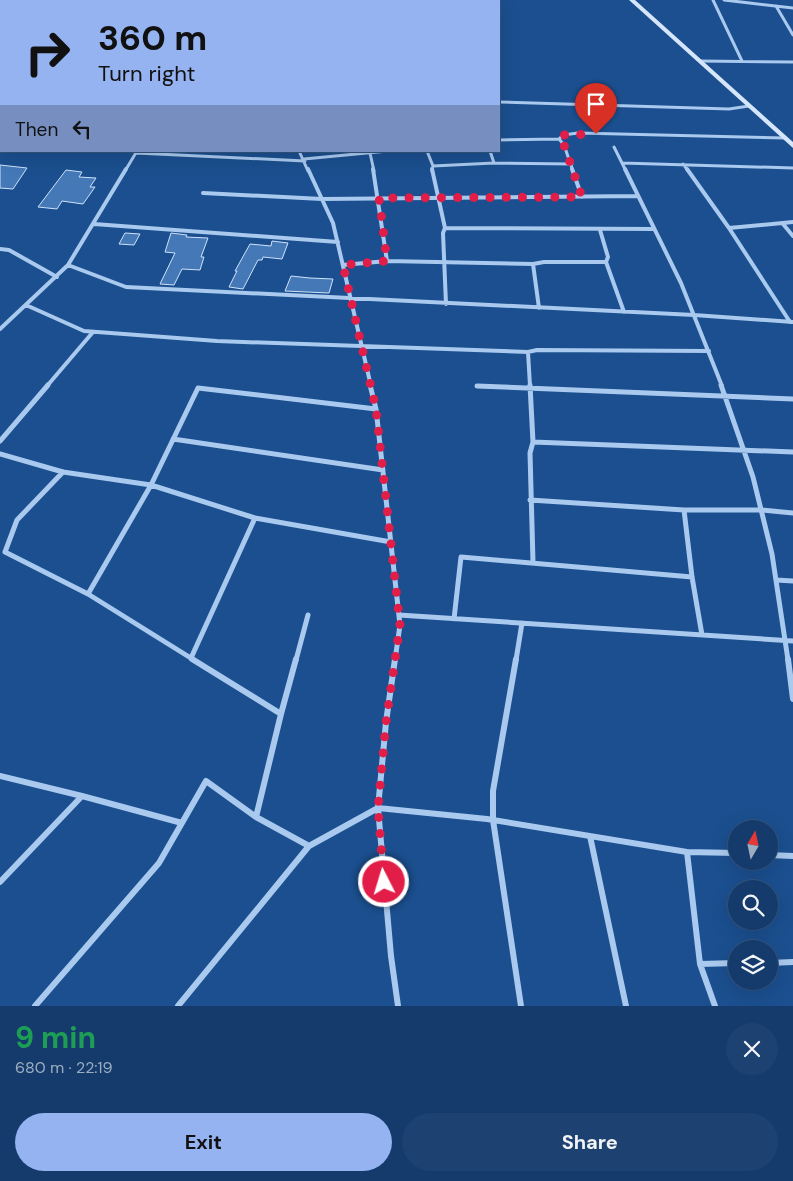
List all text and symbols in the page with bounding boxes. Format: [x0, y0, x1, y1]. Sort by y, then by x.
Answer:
text: 360 m [98, 15, 207, 61]
icon: right [15, 20, 80, 85]
text: Turn right [98, 59, 195, 88]
pin [575, 83, 617, 134]
icon: arrive [582, 90, 610, 118]
icon: left [68, 115, 96, 143]
text: Then [15, 117, 58, 142]
north arrow [728, 820, 778, 870]
map controls [728, 820, 778, 990]
position arrow [357, 855, 409, 907]
button: search [728, 880, 778, 930]
button: layers [728, 940, 778, 990]
text: 9 min [15, 1018, 96, 1057]
button: close [726, 1023, 778, 1075]
text: 680 m · 22:19 [15, 1057, 113, 1078]
button: Exit [15, 1113, 392, 1171]
button: Share [402, 1113, 778, 1171]

